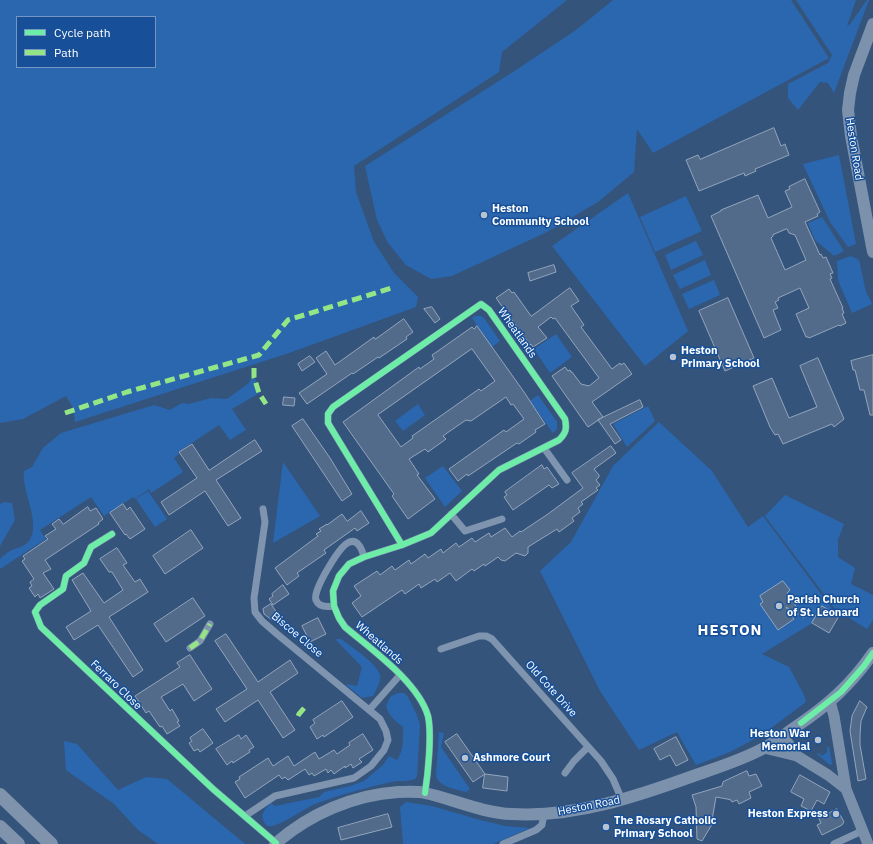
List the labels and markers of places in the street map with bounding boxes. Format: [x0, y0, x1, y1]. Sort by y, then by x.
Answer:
place label: Heston Community School [492, 202, 589, 228]
marker: Heston Community School [479, 210, 489, 220]
place label: Heston Primary School [681, 344, 760, 370]
marker: Heston Primary School [668, 352, 678, 362]
place label: Parish Church of St. Leonard [787, 593, 860, 619]
marker: Parish Church of St. Leonard [774, 601, 784, 611]
place label: Heston War Memorial [750, 727, 810, 753]
marker: Heston War Memorial [813, 735, 823, 745]
place label: Ashmore Court [473, 751, 550, 765]
marker: Ashmore Court [460, 753, 470, 763]
place label: Heston Express [748, 807, 828, 821]
marker: Heston Express [831, 809, 841, 819]
place label: The Rosary Catholic Primary School [614, 814, 716, 840]
marker: The Rosary Catholic Primary School [601, 822, 611, 832]

